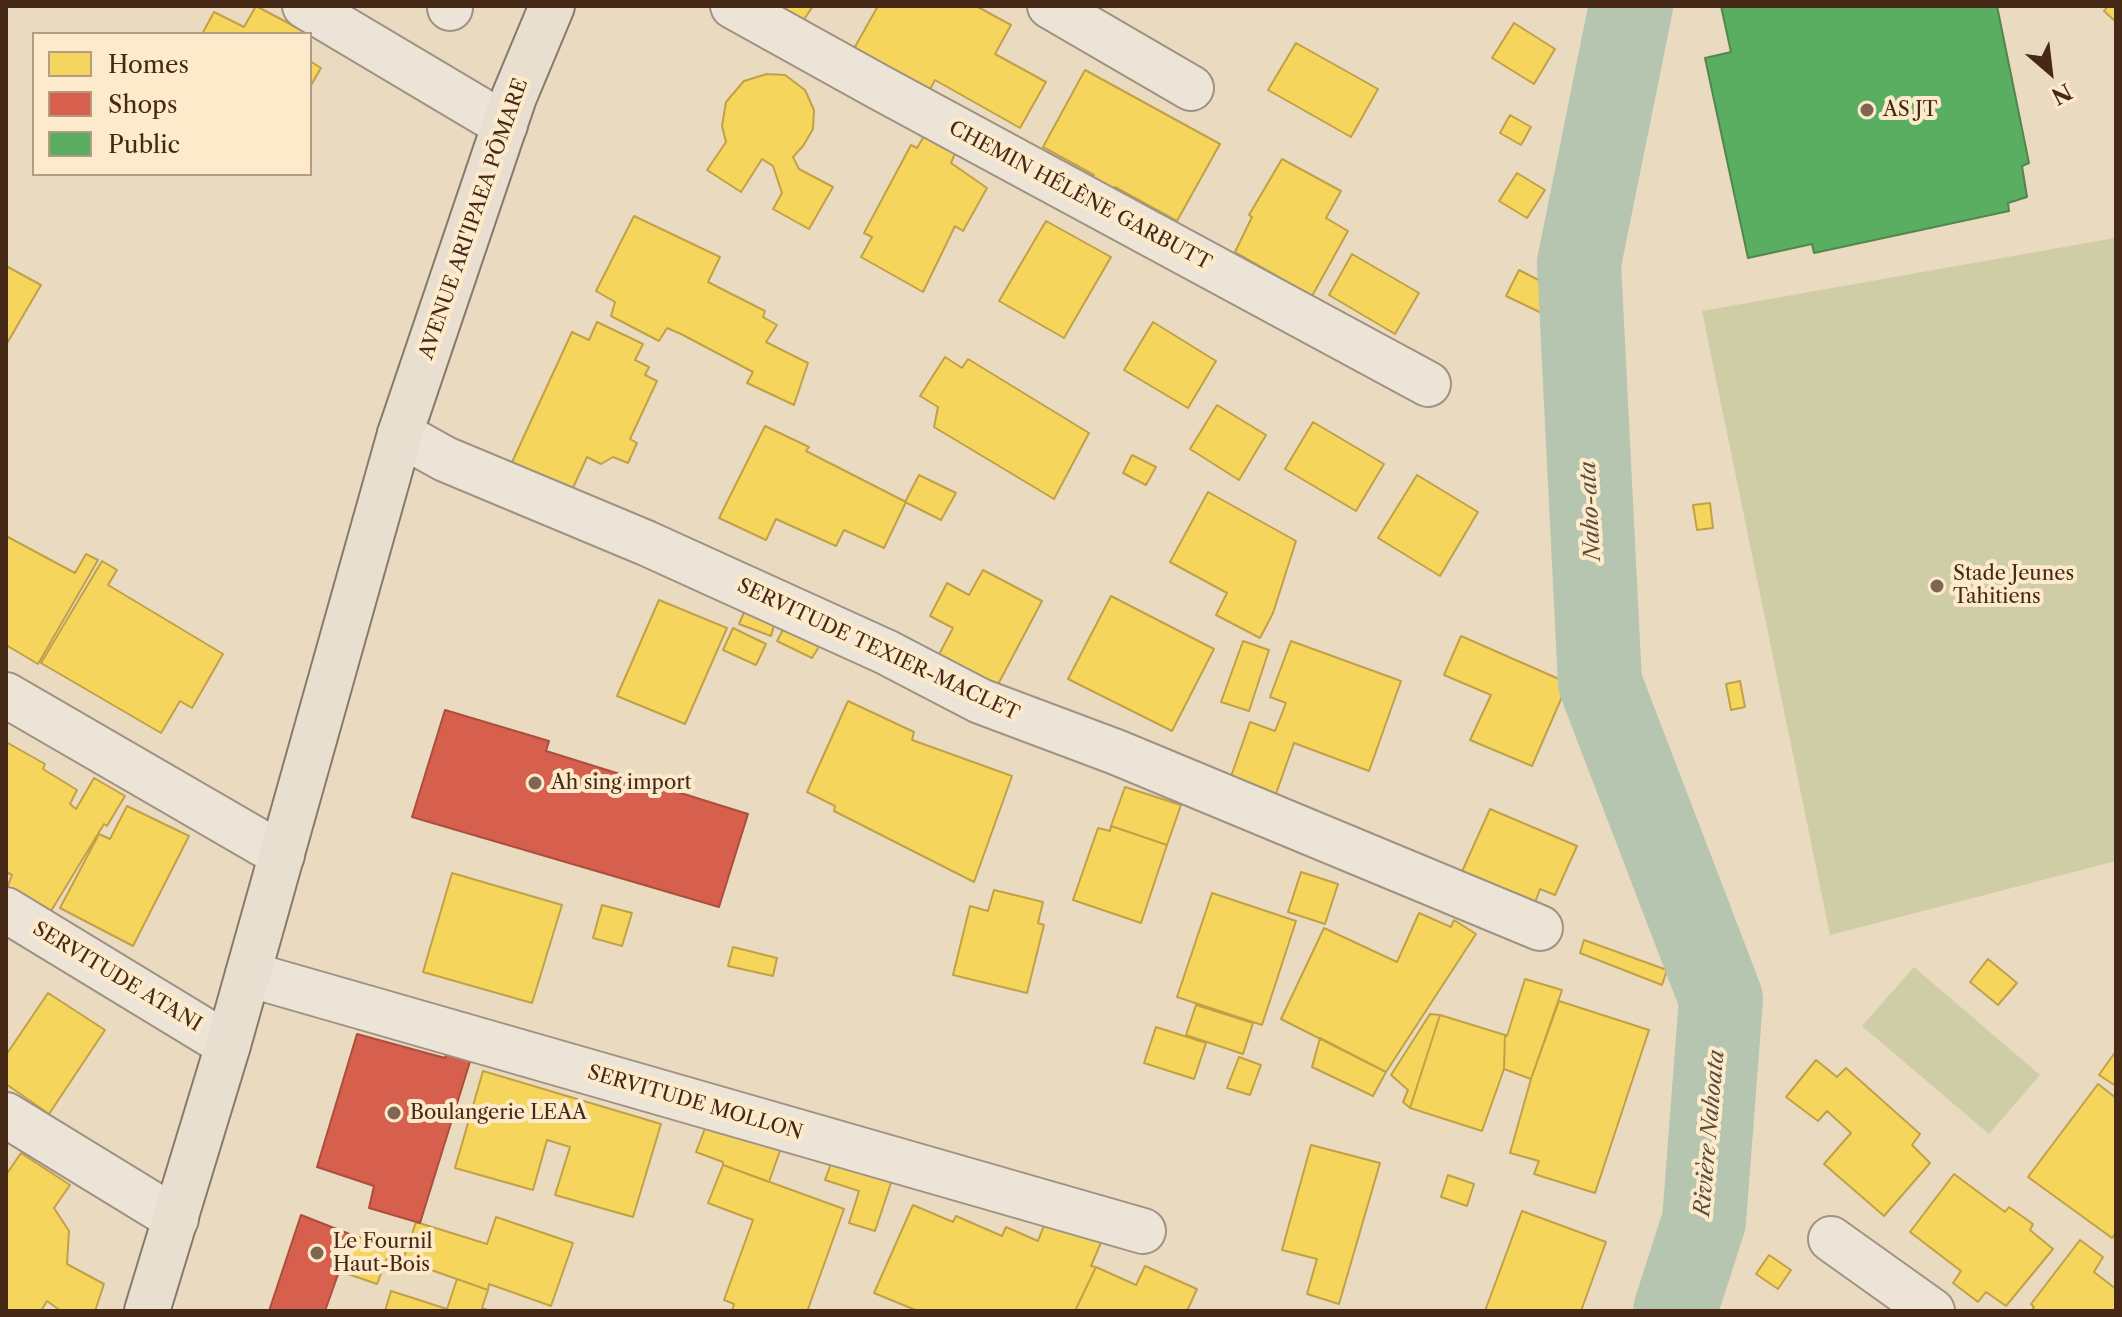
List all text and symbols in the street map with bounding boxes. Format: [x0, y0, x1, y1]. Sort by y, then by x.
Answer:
legend [32, 32, 312, 176]
north arrow [2010, 32, 2090, 112]
text: Homes [108, 50, 189, 79]
street label: AVENUE ARI'IPAEA PŌMARE [415, 76, 533, 362]
text: N [2047, 77, 2076, 110]
text: Shops [108, 90, 177, 119]
place label: AS JT [1883, 98, 1937, 122]
marker: AS JT [1858, 101, 1876, 119]
street label: CHEMIN HÉLÈNE GARBUTT [945, 116, 1215, 276]
text: Public [108, 130, 180, 159]
water label: Naho-ata [1575, 461, 1607, 561]
place label: Stade Jeunes Tahitiens [1953, 562, 2074, 609]
street label: SERVITUDE TEXIER-MACLET [733, 574, 1023, 726]
marker: Stade Jeunes Tahitiens [1928, 577, 1946, 595]
place label: Ah sing import [551, 771, 692, 795]
marker: Ah sing import [526, 774, 544, 792]
street label: SERVITUDE ATANI [28, 917, 206, 1037]
water label: Rivière Nahoata [1690, 1049, 1730, 1217]
street label: SERVITUDE MOLLON [585, 1061, 805, 1145]
place label: Boulangerie LEAA [410, 1101, 587, 1125]
marker: Boulangerie LEAA [385, 1104, 403, 1122]
place label: Le Fournil Haut-Bois [333, 1230, 432, 1277]
marker: Le Fournil Haut-Bois [308, 1244, 326, 1262]

